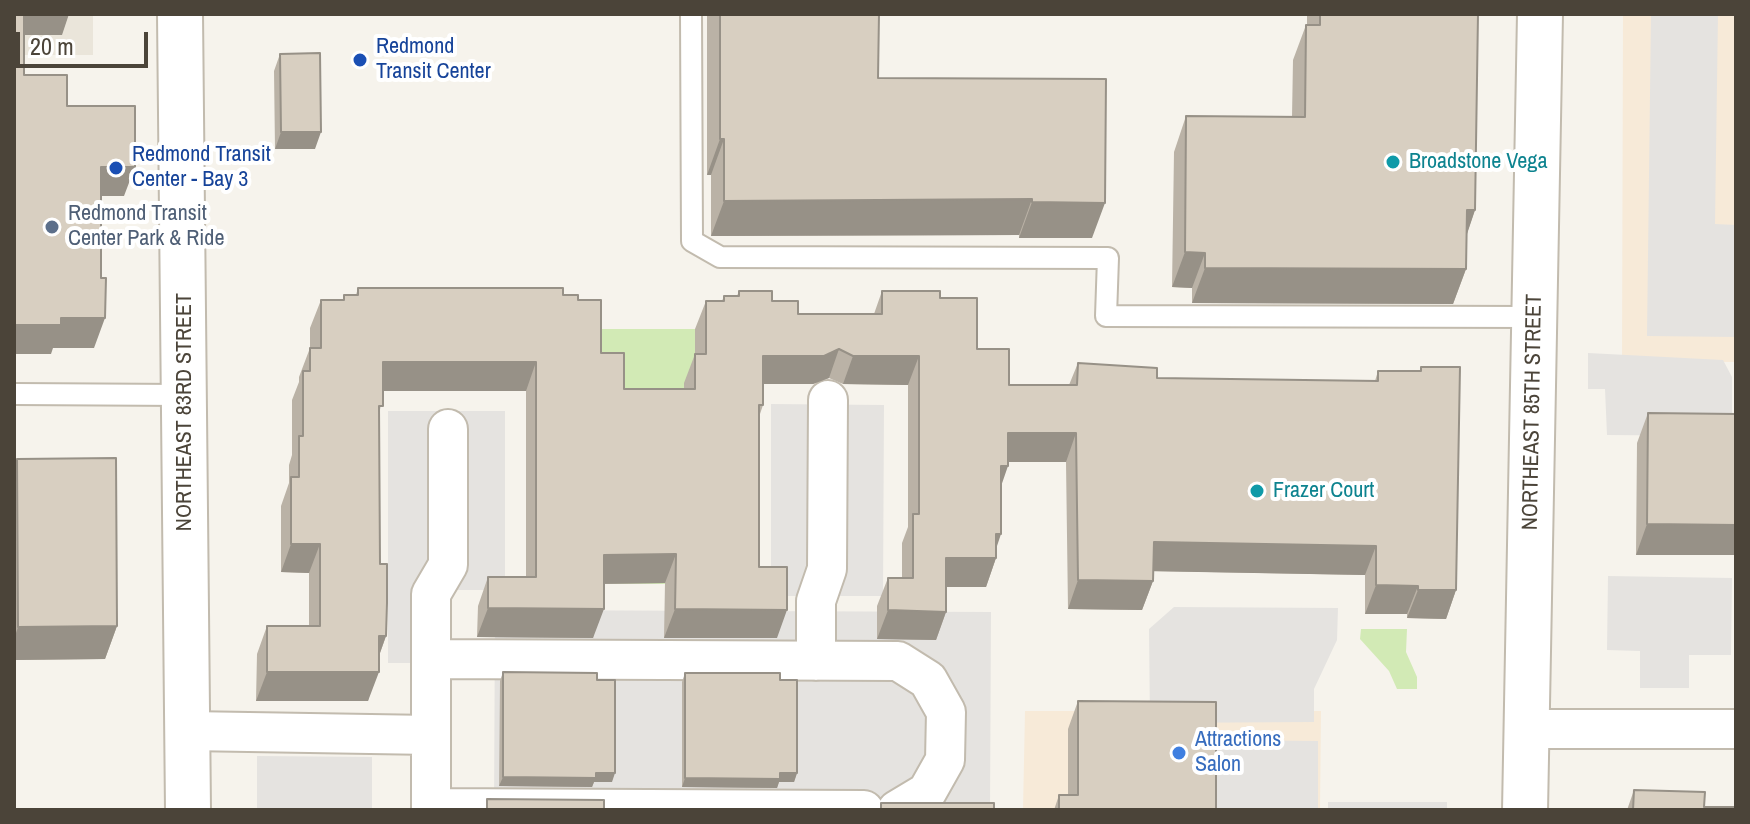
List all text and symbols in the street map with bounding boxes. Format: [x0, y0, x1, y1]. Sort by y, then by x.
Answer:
scale bar [20, 16, 152, 66]
text: 20 m [30, 30, 74, 62]
place label: Redmond Transit Center [376, 34, 491, 86]
marker: Redmond Transit Center [351, 51, 369, 69]
place label: Redmond Transit Center - Bay 3 [132, 142, 271, 194]
place label: Broadstone Vega [1409, 149, 1547, 175]
marker: Broadstone Vega [1384, 153, 1402, 171]
marker: Redmond Transit Center - Bay 3 [107, 159, 125, 177]
place label: Redmond Transit Center Park & Ride [68, 201, 224, 252]
marker: Redmond Transit Center Park & Ride [43, 218, 61, 236]
street label: NORTHEAST 83RD STREET [172, 293, 198, 531]
street label: NORTHEAST 85TH STREET [1518, 294, 1548, 530]
place label: Frazer Court [1273, 478, 1374, 504]
marker: Frazer Court [1248, 482, 1266, 500]
place label: Attractions Salon [1195, 727, 1281, 778]
marker: Attractions Salon [1170, 744, 1188, 762]

